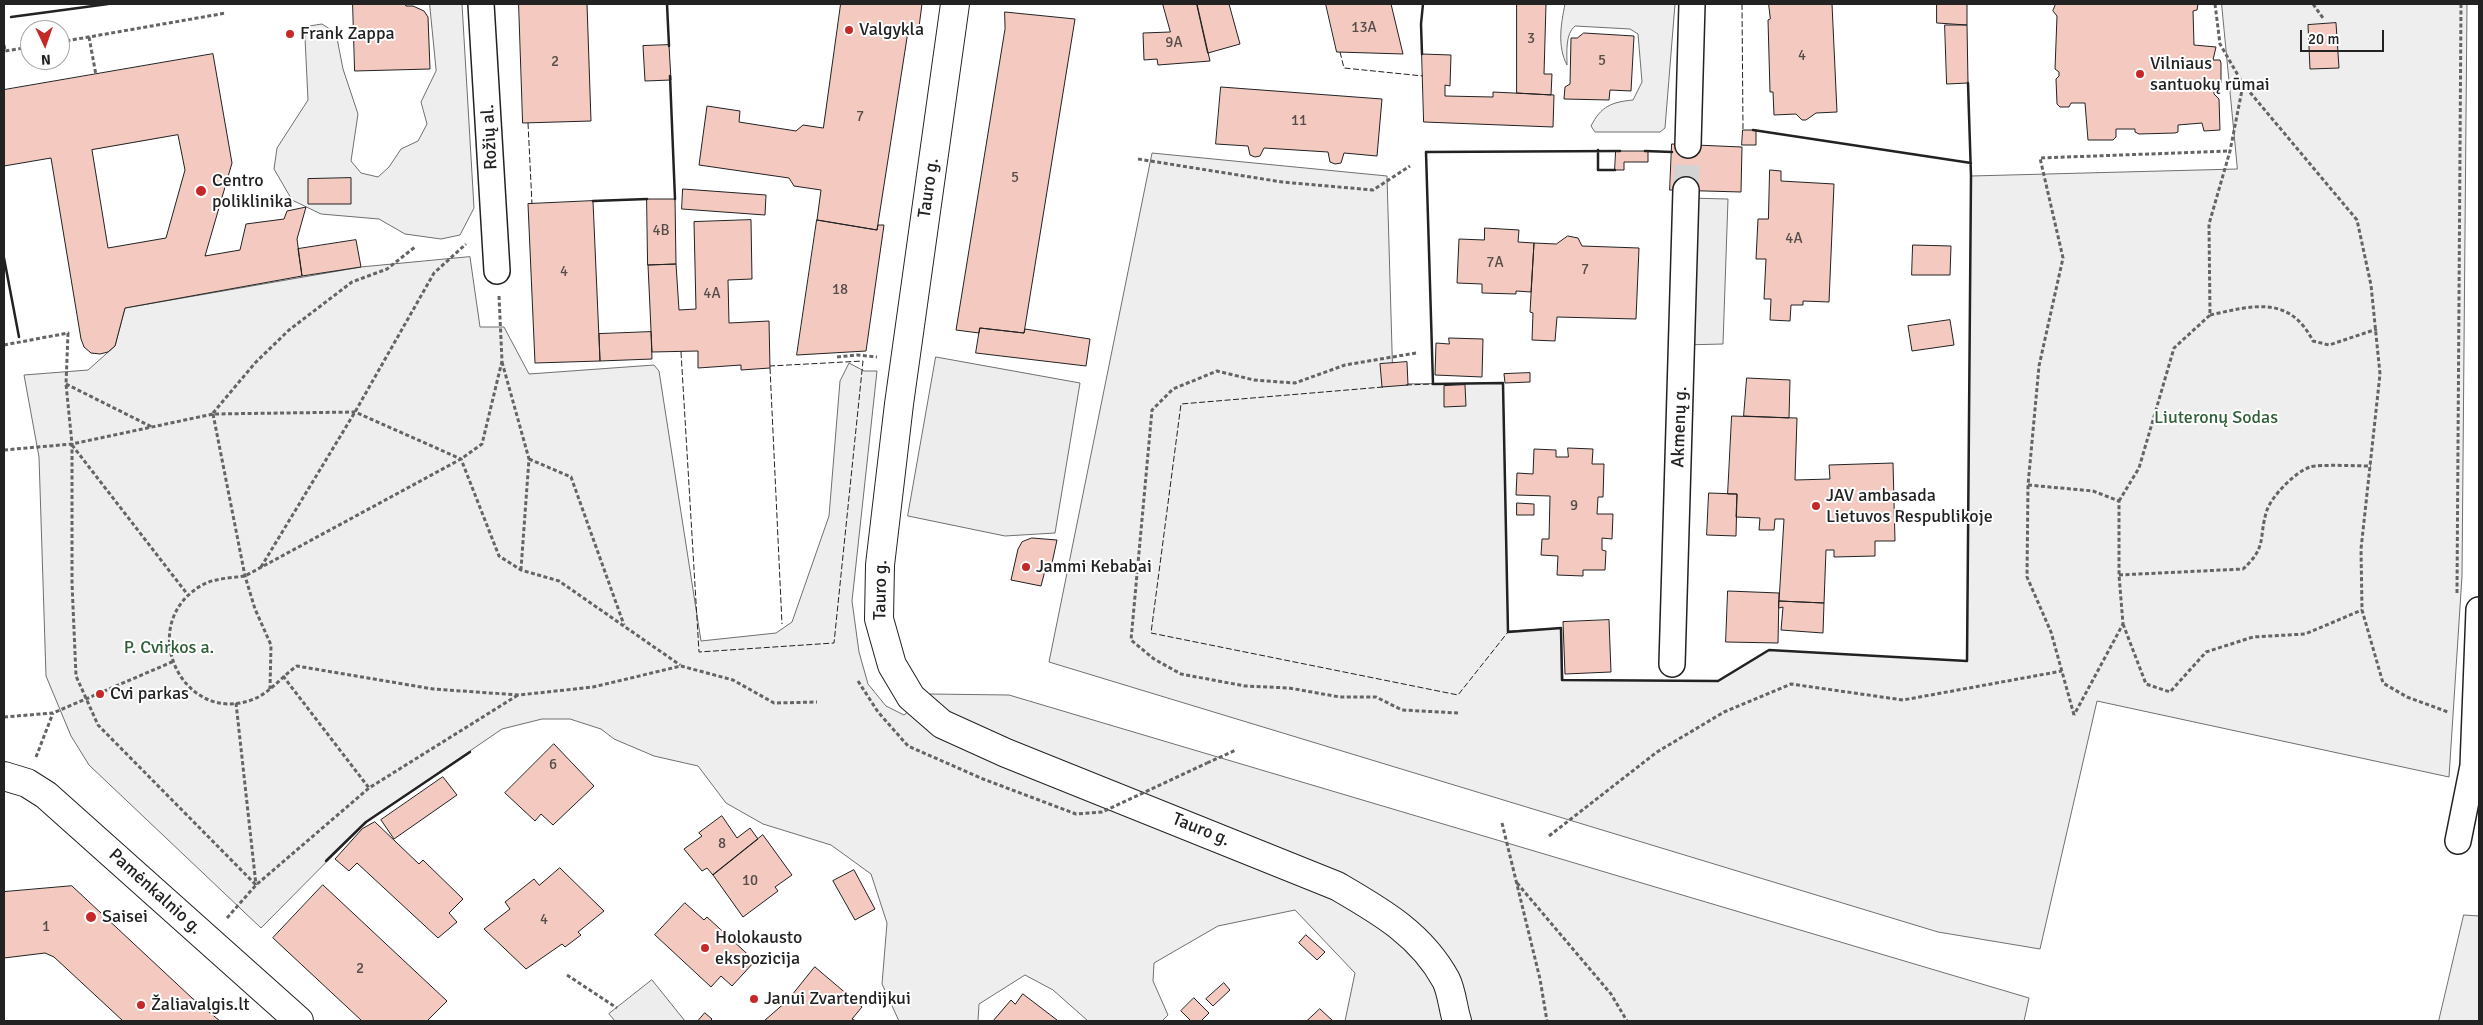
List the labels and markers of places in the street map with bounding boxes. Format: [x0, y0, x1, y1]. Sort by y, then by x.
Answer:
place label: Valgykla [859, 19, 924, 41]
place label: Frank Zappa [300, 23, 395, 45]
marker: Valgykla [843, 24, 855, 36]
marker: Frank Zappa [284, 28, 296, 40]
place label: Vilniaus santuokų rūmai [2150, 53, 2270, 96]
marker: Vilniaus santuokų rūmai [2134, 68, 2146, 80]
place label: Centro poliklinika [212, 170, 293, 212]
marker: Centro poliklinika [194, 184, 208, 198]
place label: JAV ambasada Lietuvos Respublikoje [1826, 485, 1993, 528]
marker: JAV ambasada Lietuvos Respublikoje [1810, 500, 1822, 512]
place label: Jammi Kebabai [1036, 556, 1152, 578]
marker: Jammi Kebabai [1020, 561, 1032, 573]
place label: Cvi parkas [110, 683, 189, 705]
marker: Cvi parkas [94, 688, 106, 700]
place label: Saisei [102, 906, 148, 928]
marker: Saisei [84, 910, 98, 924]
place label: Holokausto ekspozicija [715, 927, 802, 970]
marker: Holokausto ekspozicija [699, 942, 711, 954]
place label: Janui Zvartendijkui [764, 988, 911, 1010]
marker: Janui Zvartendijkui [748, 993, 760, 1005]
place label: Žaliavalgis.lt [151, 994, 250, 1016]
marker: Žaliavalgis.lt [135, 999, 147, 1011]

